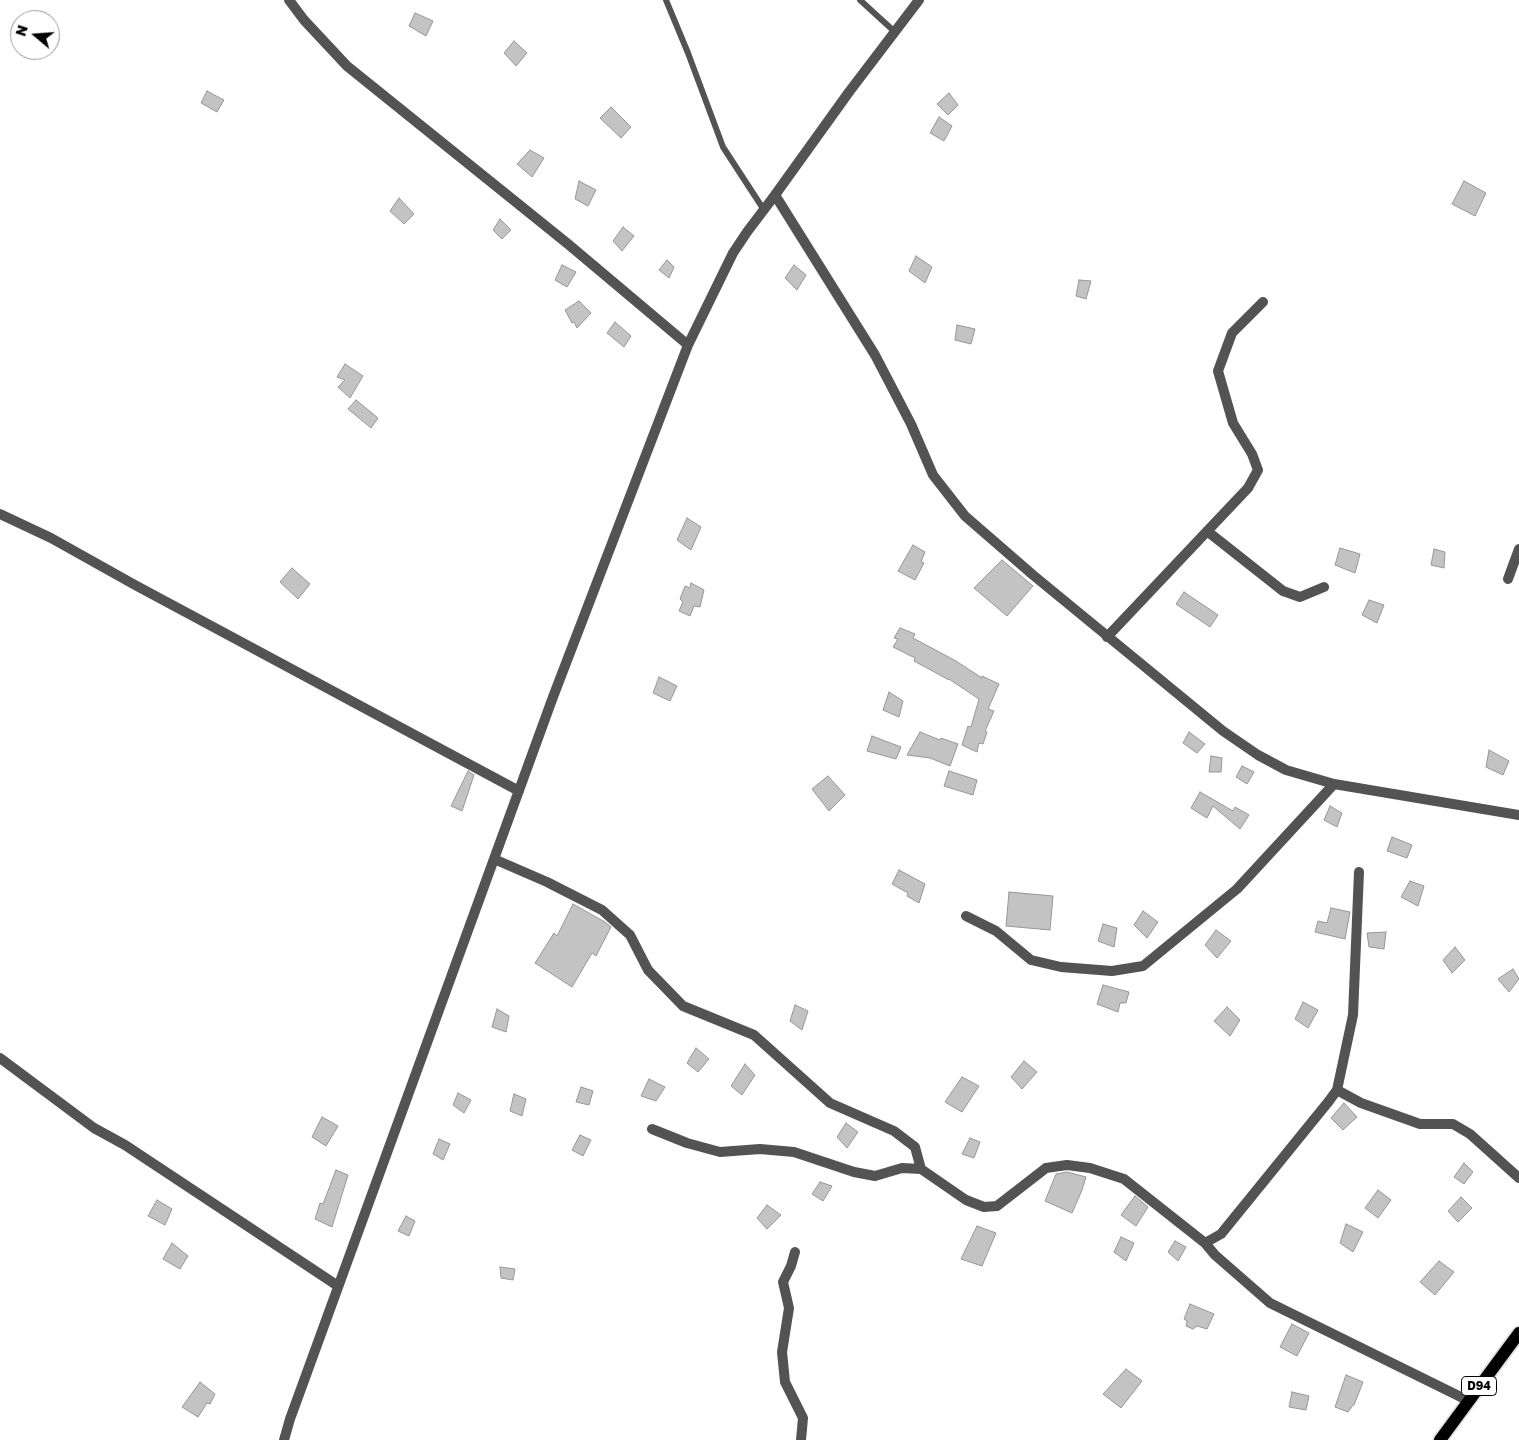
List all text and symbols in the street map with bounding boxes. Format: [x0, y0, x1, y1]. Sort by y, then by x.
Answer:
north arrow [10, 10, 60, 60]
text: N [11, 23, 31, 38]
road number: D94 [1462, 1376, 1496, 1395]

